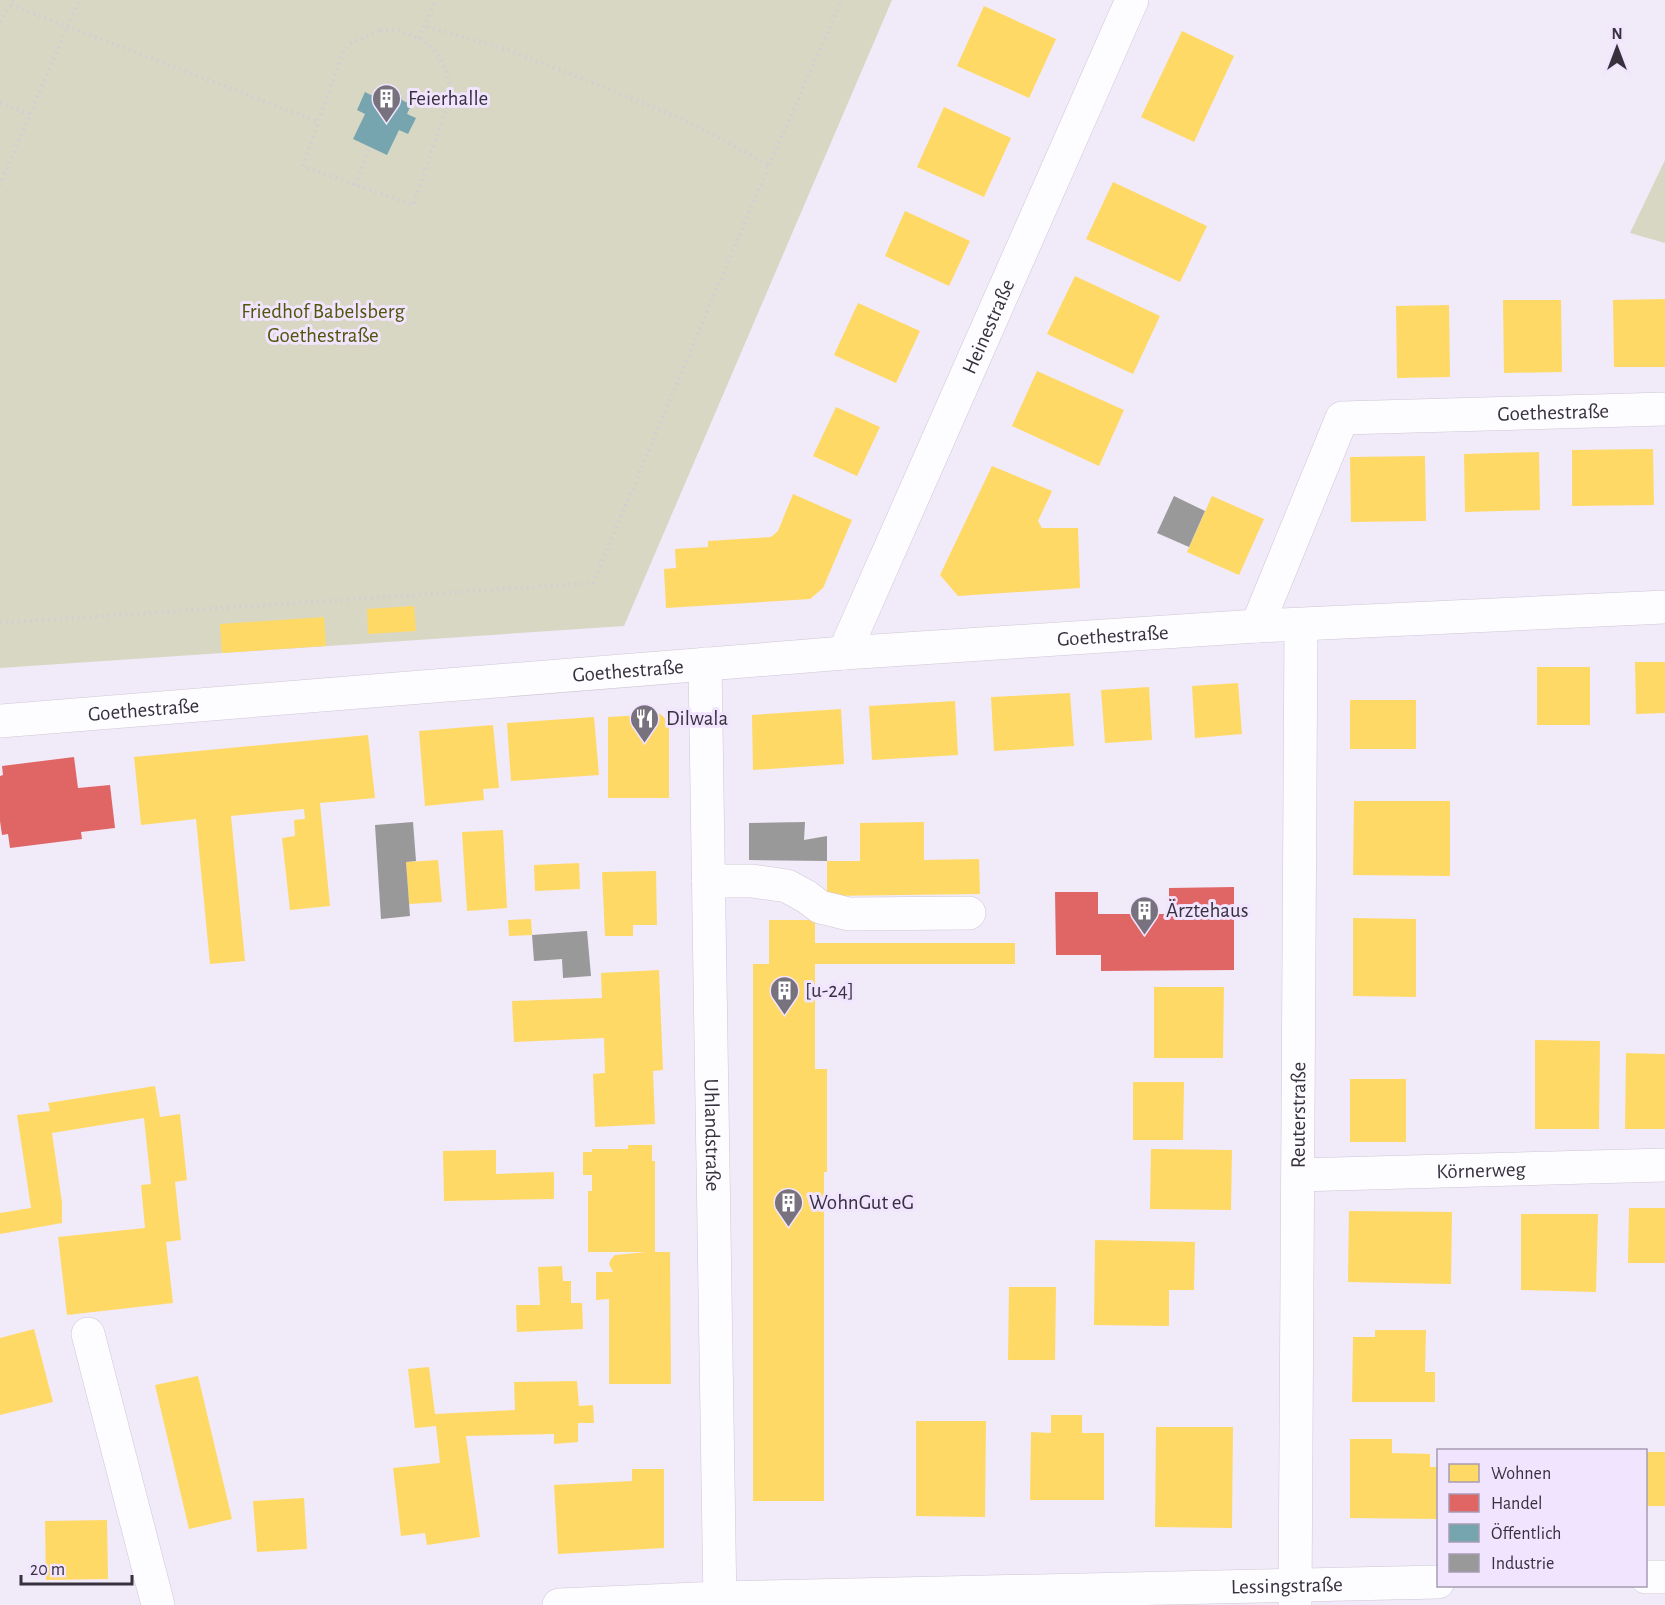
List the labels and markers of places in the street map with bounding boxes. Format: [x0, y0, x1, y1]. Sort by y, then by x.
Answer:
building icon: Feierhalle [371, 82, 403, 124]
place label: Feierhalle [408, 88, 488, 109]
restaurant icon: Dilwala [629, 702, 661, 744]
place label: Dilwala [666, 708, 729, 729]
building icon: Ärztehaus [1129, 894, 1161, 936]
place label: Ärztehaus [1166, 899, 1249, 921]
building icon: [u-24] [768, 974, 800, 1016]
place label: [u-24] [805, 980, 854, 1001]
building icon: WohnGut eG [772, 1186, 804, 1228]
place label: WohnGut eG [809, 1192, 914, 1213]

